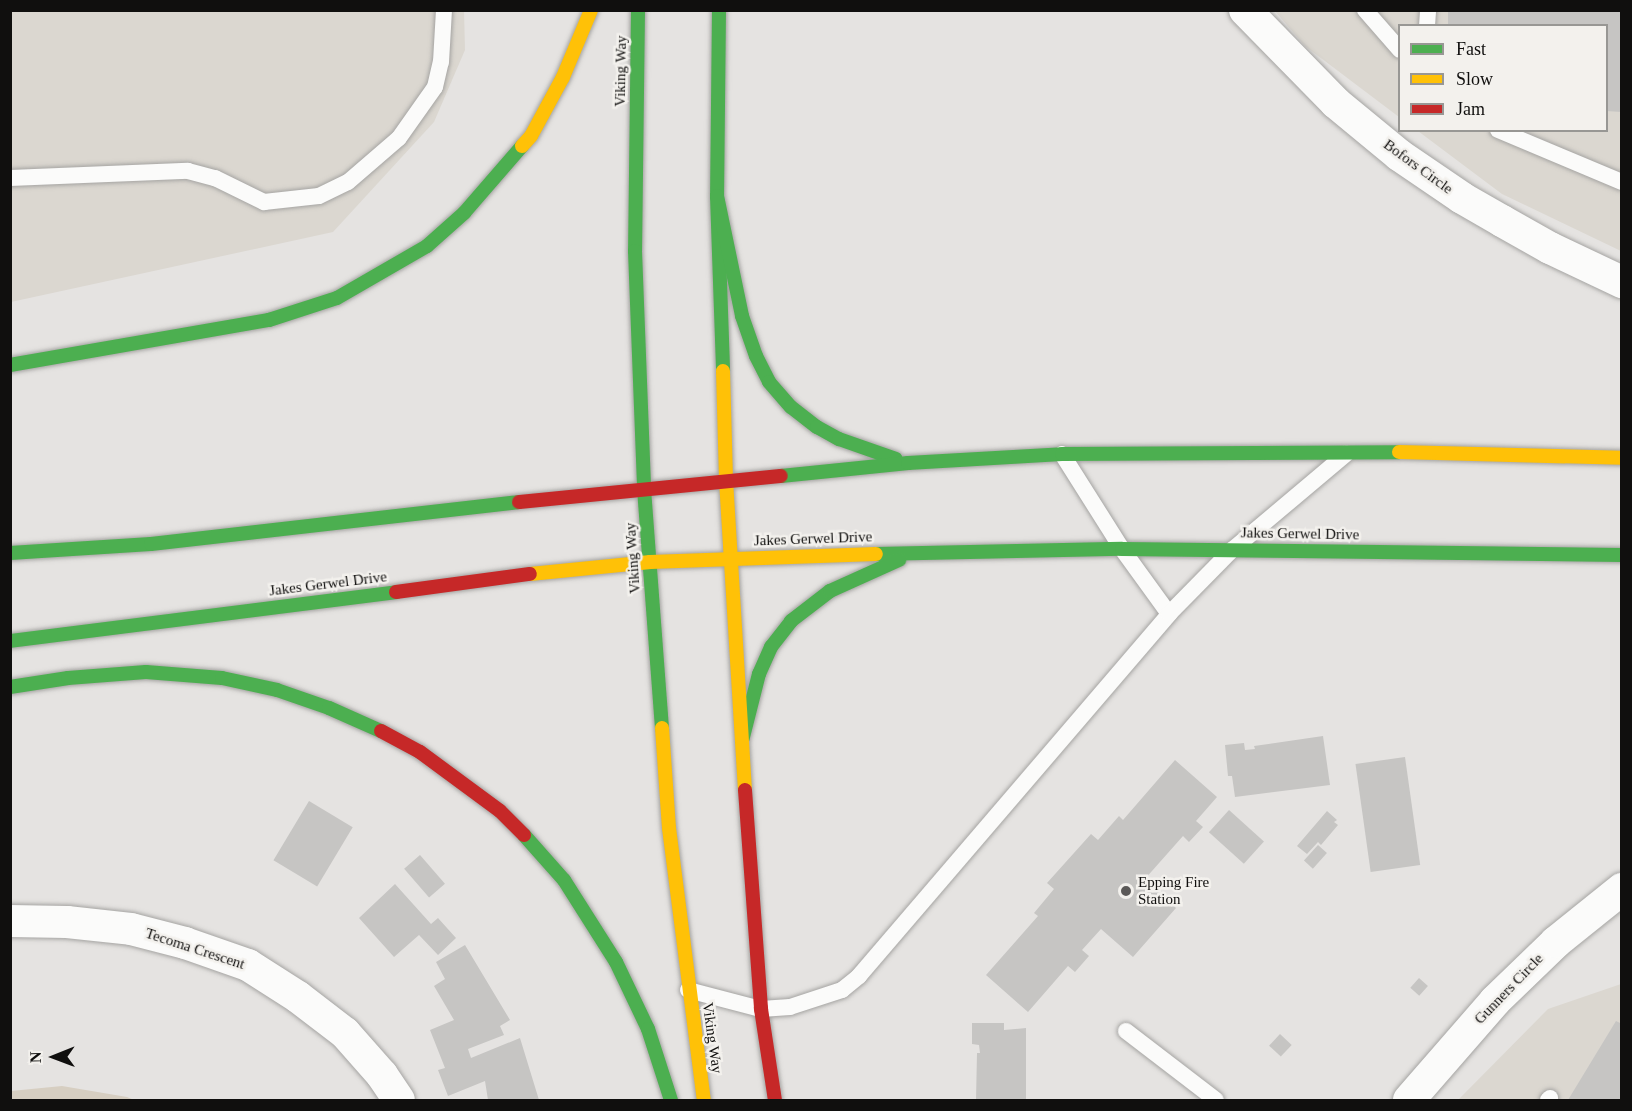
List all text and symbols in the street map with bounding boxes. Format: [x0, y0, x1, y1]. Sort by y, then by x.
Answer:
legend [1398, 24, 1608, 132]
street label: Viking Way [611, 35, 631, 107]
text: Fast [1456, 39, 1486, 59]
text: Slow [1456, 69, 1493, 89]
text: Jam [1456, 99, 1485, 119]
street label: Bofors Circle [1380, 136, 1456, 198]
street label: Viking Way [622, 522, 644, 594]
street label: Jakes Gerwel Drive [1241, 524, 1359, 544]
street label: Jakes Gerwel Drive [754, 528, 872, 550]
street label: Jakes Gerwel Drive [268, 568, 388, 600]
place label: Epping Fire Station [1138, 873, 1209, 908]
marker: Epping Fire Station [1119, 884, 1133, 898]
street label: Tecoma Crescent [143, 924, 247, 974]
street label: Gunners Circle [1471, 950, 1547, 1028]
street label: Viking Way [698, 1001, 726, 1075]
north arrow [24, 1027, 84, 1087]
text: N [27, 1051, 44, 1063]

